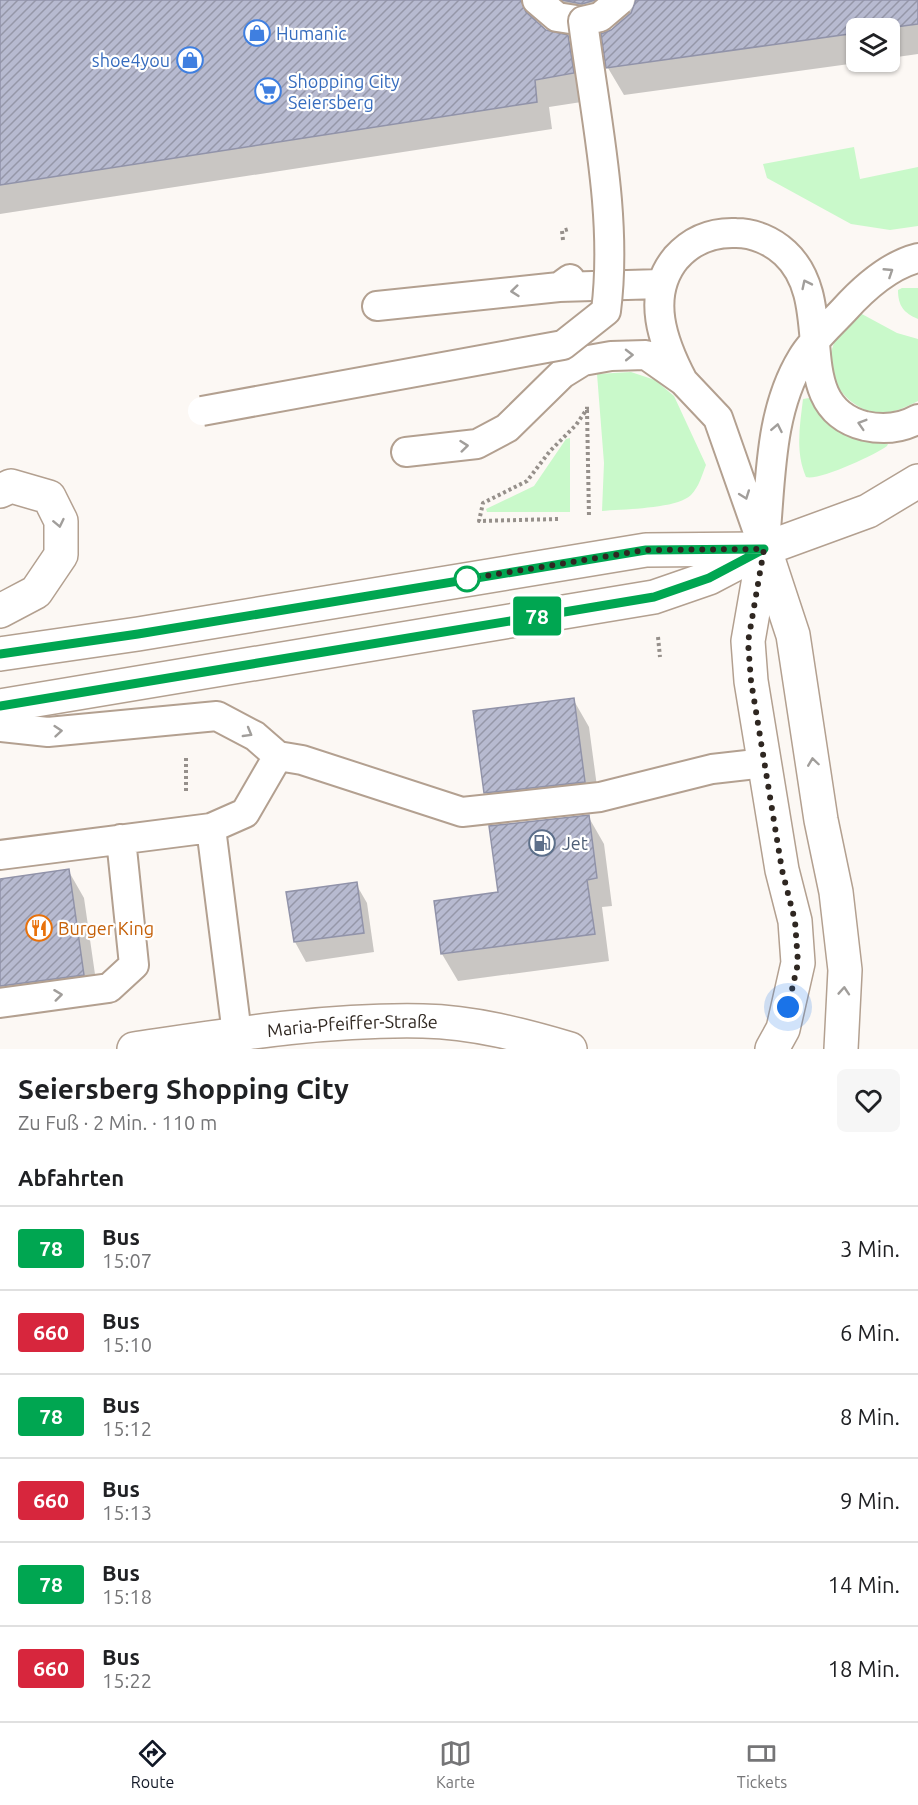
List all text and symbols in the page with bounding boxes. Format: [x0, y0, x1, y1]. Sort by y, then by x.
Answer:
shop icon: Humanic [242, 18, 272, 48]
map controls [846, 18, 900, 72]
button: layers [846, 18, 900, 72]
place label: Humanic [276, 23, 347, 43]
shop icon: shoe4you [175, 45, 205, 75]
place label: shoe4you [92, 50, 170, 70]
place label: Shopping City Seiersberg [288, 71, 400, 112]
supermarket icon: Shopping City Seiersberg [253, 76, 283, 106]
one-way arrow [883, 269, 894, 280]
one-way arrow [801, 280, 813, 291]
one-way arrow [510, 285, 519, 297]
one-way arrow [624, 349, 633, 361]
one-way arrow [857, 419, 868, 431]
one-way arrow [770, 423, 783, 433]
one-way arrow [460, 440, 469, 453]
one-way arrow [738, 489, 751, 500]
one-way arrow [52, 518, 65, 528]
unlabelled marker [454, 566, 480, 592]
line badge: 78 [510, 596, 564, 636]
text: 78 [525, 604, 549, 628]
one-way arrow [54, 725, 63, 738]
one-way arrow [242, 725, 252, 737]
one-way arrow [807, 757, 820, 766]
fuel station icon: Jet [527, 828, 557, 858]
place label: Jet [562, 833, 588, 853]
restaurant icon: Burger King [24, 913, 54, 943]
place label: Burger King [58, 918, 154, 938]
one-way arrow [838, 986, 851, 995]
one-way arrow [53, 989, 63, 1002]
your location [773, 992, 803, 1022]
street label: Maria-Pfeiffer-Straße [266, 1011, 438, 1040]
button: heart [837, 1069, 900, 1132]
text: Seiersberg Shopping City [18, 1073, 349, 1104]
text: Zu Fuß · 2 Min. · 110 m [18, 1111, 217, 1134]
text: Abfahrten [18, 1165, 124, 1190]
text: Bus [102, 1224, 140, 1249]
text: 78 [39, 1236, 63, 1260]
text: 3 Min. [840, 1236, 900, 1261]
text: 15:07 [102, 1249, 152, 1272]
text: Bus [102, 1308, 140, 1333]
text: 660 [33, 1320, 69, 1344]
text: 6 Min. [840, 1320, 900, 1345]
text: 15:10 [102, 1333, 152, 1356]
text: Bus [102, 1392, 140, 1417]
text: 78 [39, 1404, 63, 1428]
text: 8 Min. [840, 1404, 900, 1429]
text: 15:12 [102, 1417, 152, 1440]
text: Bus [102, 1476, 140, 1501]
text: 660 [33, 1488, 69, 1512]
text: 9 Min. [840, 1488, 900, 1513]
text: 15:13 [102, 1501, 152, 1524]
text: Bus [102, 1560, 140, 1585]
text: 78 [39, 1572, 63, 1596]
text: 14 Min. [828, 1572, 900, 1597]
text: 15:18 [102, 1585, 152, 1608]
text: Bus [102, 1644, 140, 1669]
text: 660 [33, 1656, 69, 1680]
text: 18 Min. [828, 1656, 900, 1681]
text: 15:22 [102, 1669, 152, 1692]
tab: Route [131, 1737, 174, 1791]
tab: Karte [436, 1737, 475, 1791]
tab: Tickets [737, 1737, 787, 1791]

